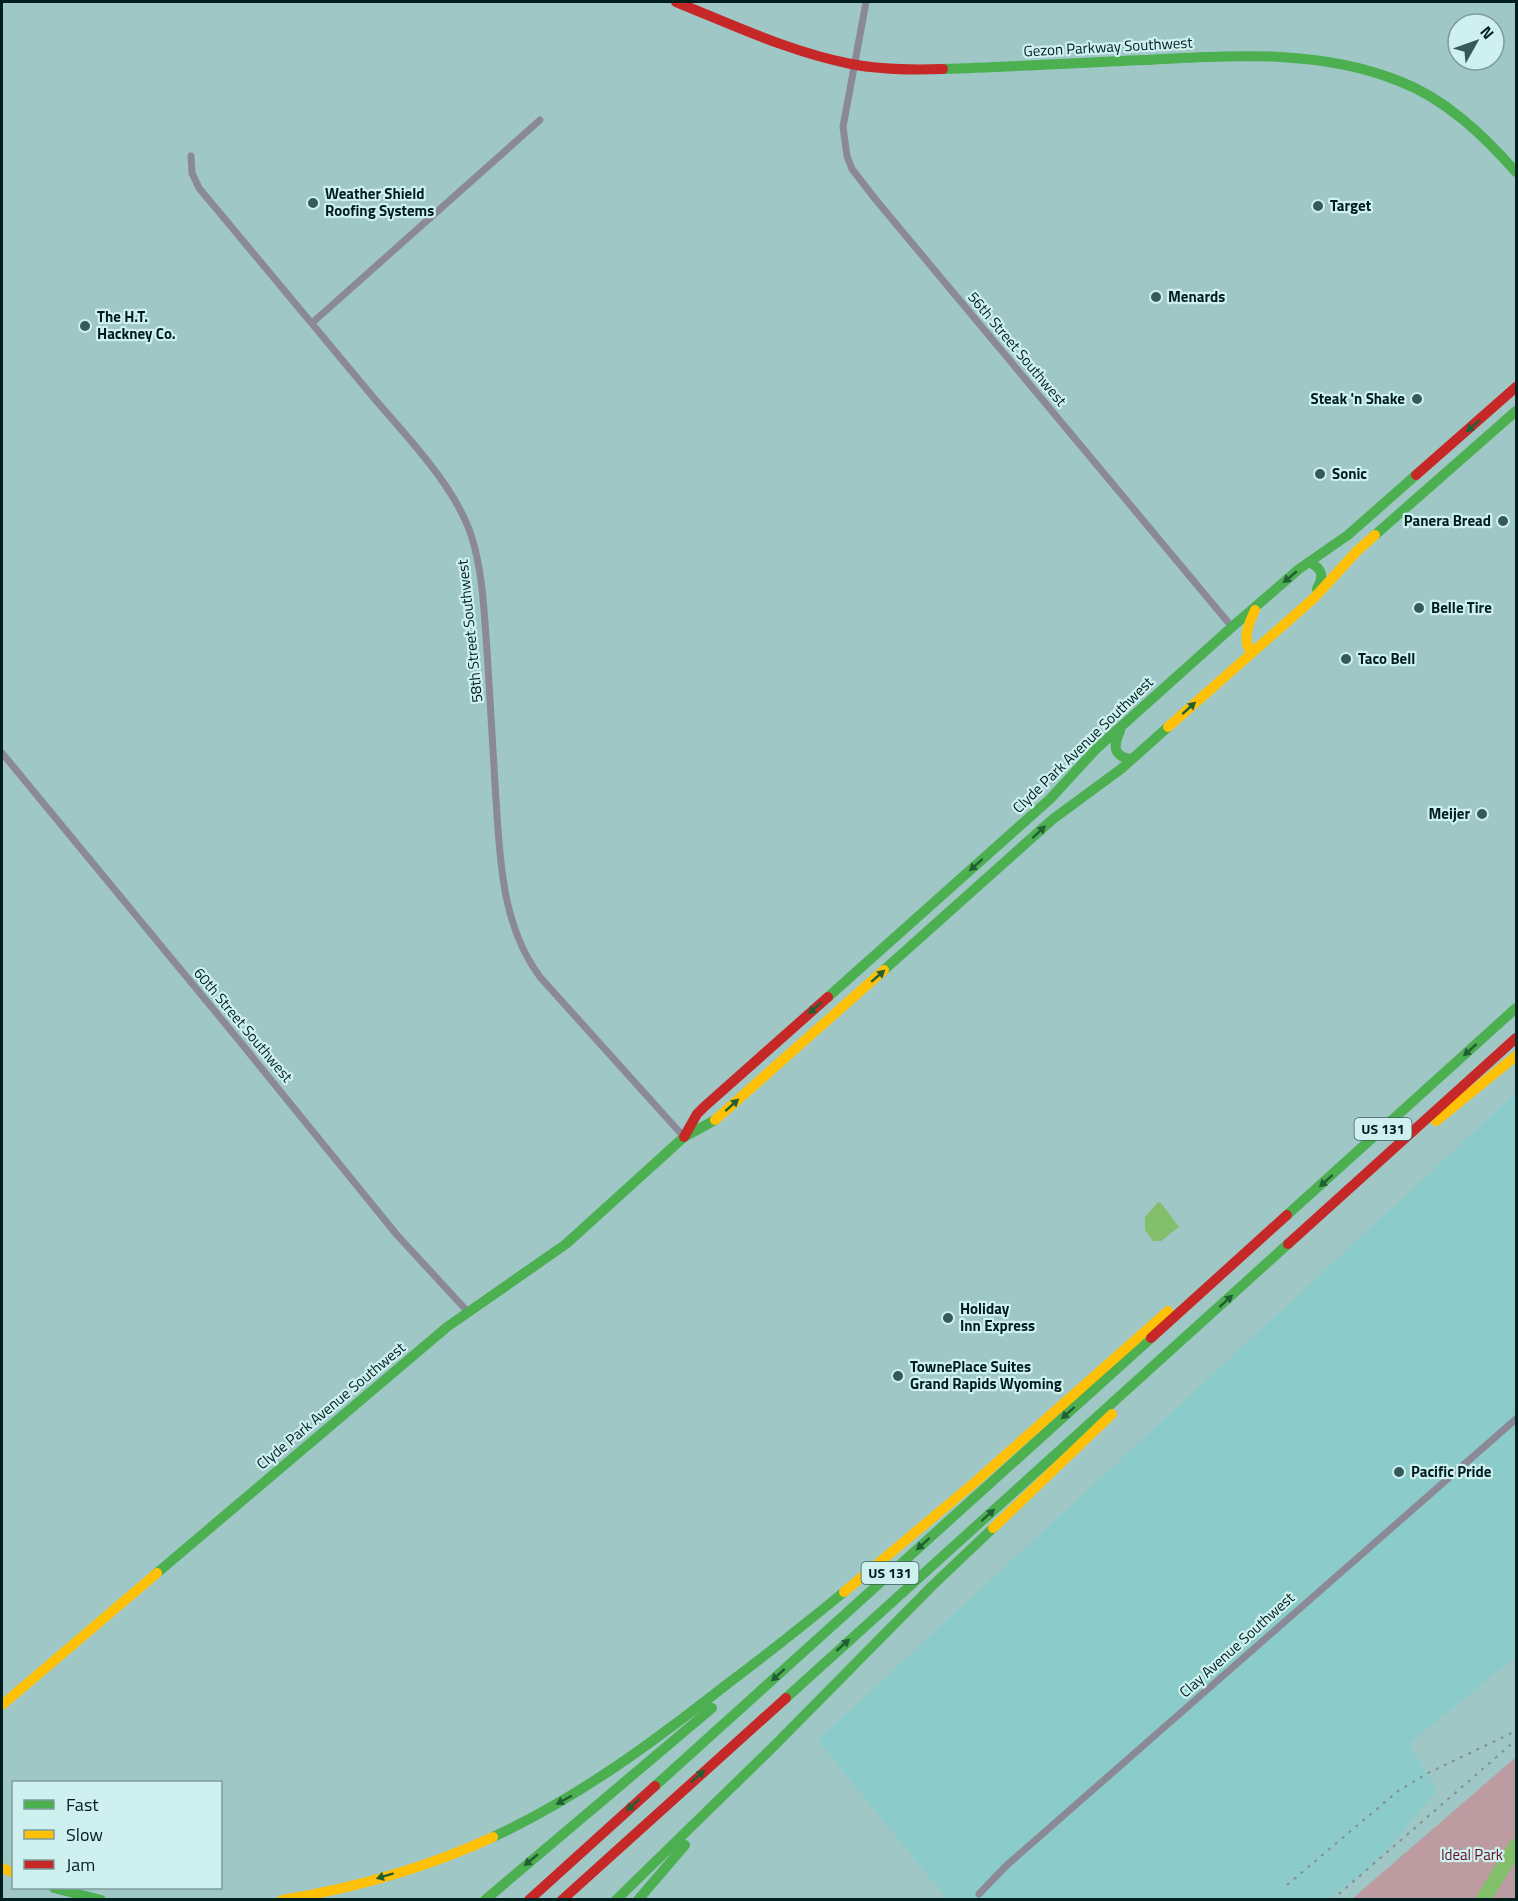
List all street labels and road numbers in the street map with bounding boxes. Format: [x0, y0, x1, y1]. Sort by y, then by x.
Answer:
street label: Gezon Parkway Southwest [1023, 31, 1194, 62]
street label: 56th Street Southwest [962, 286, 1073, 412]
street label: 58th Street Southwest [450, 558, 488, 704]
street label: Clyde Park Avenue Southwest [1007, 670, 1159, 818]
street label: 60th Street Southwest [188, 962, 299, 1088]
road number: US 131 [1354, 1118, 1412, 1140]
street label: Clyde Park Avenue Southwest [251, 1336, 411, 1475]
road number: US 131 [862, 1562, 918, 1584]
street label: Clay Avenue Southwest [1174, 1586, 1300, 1703]

